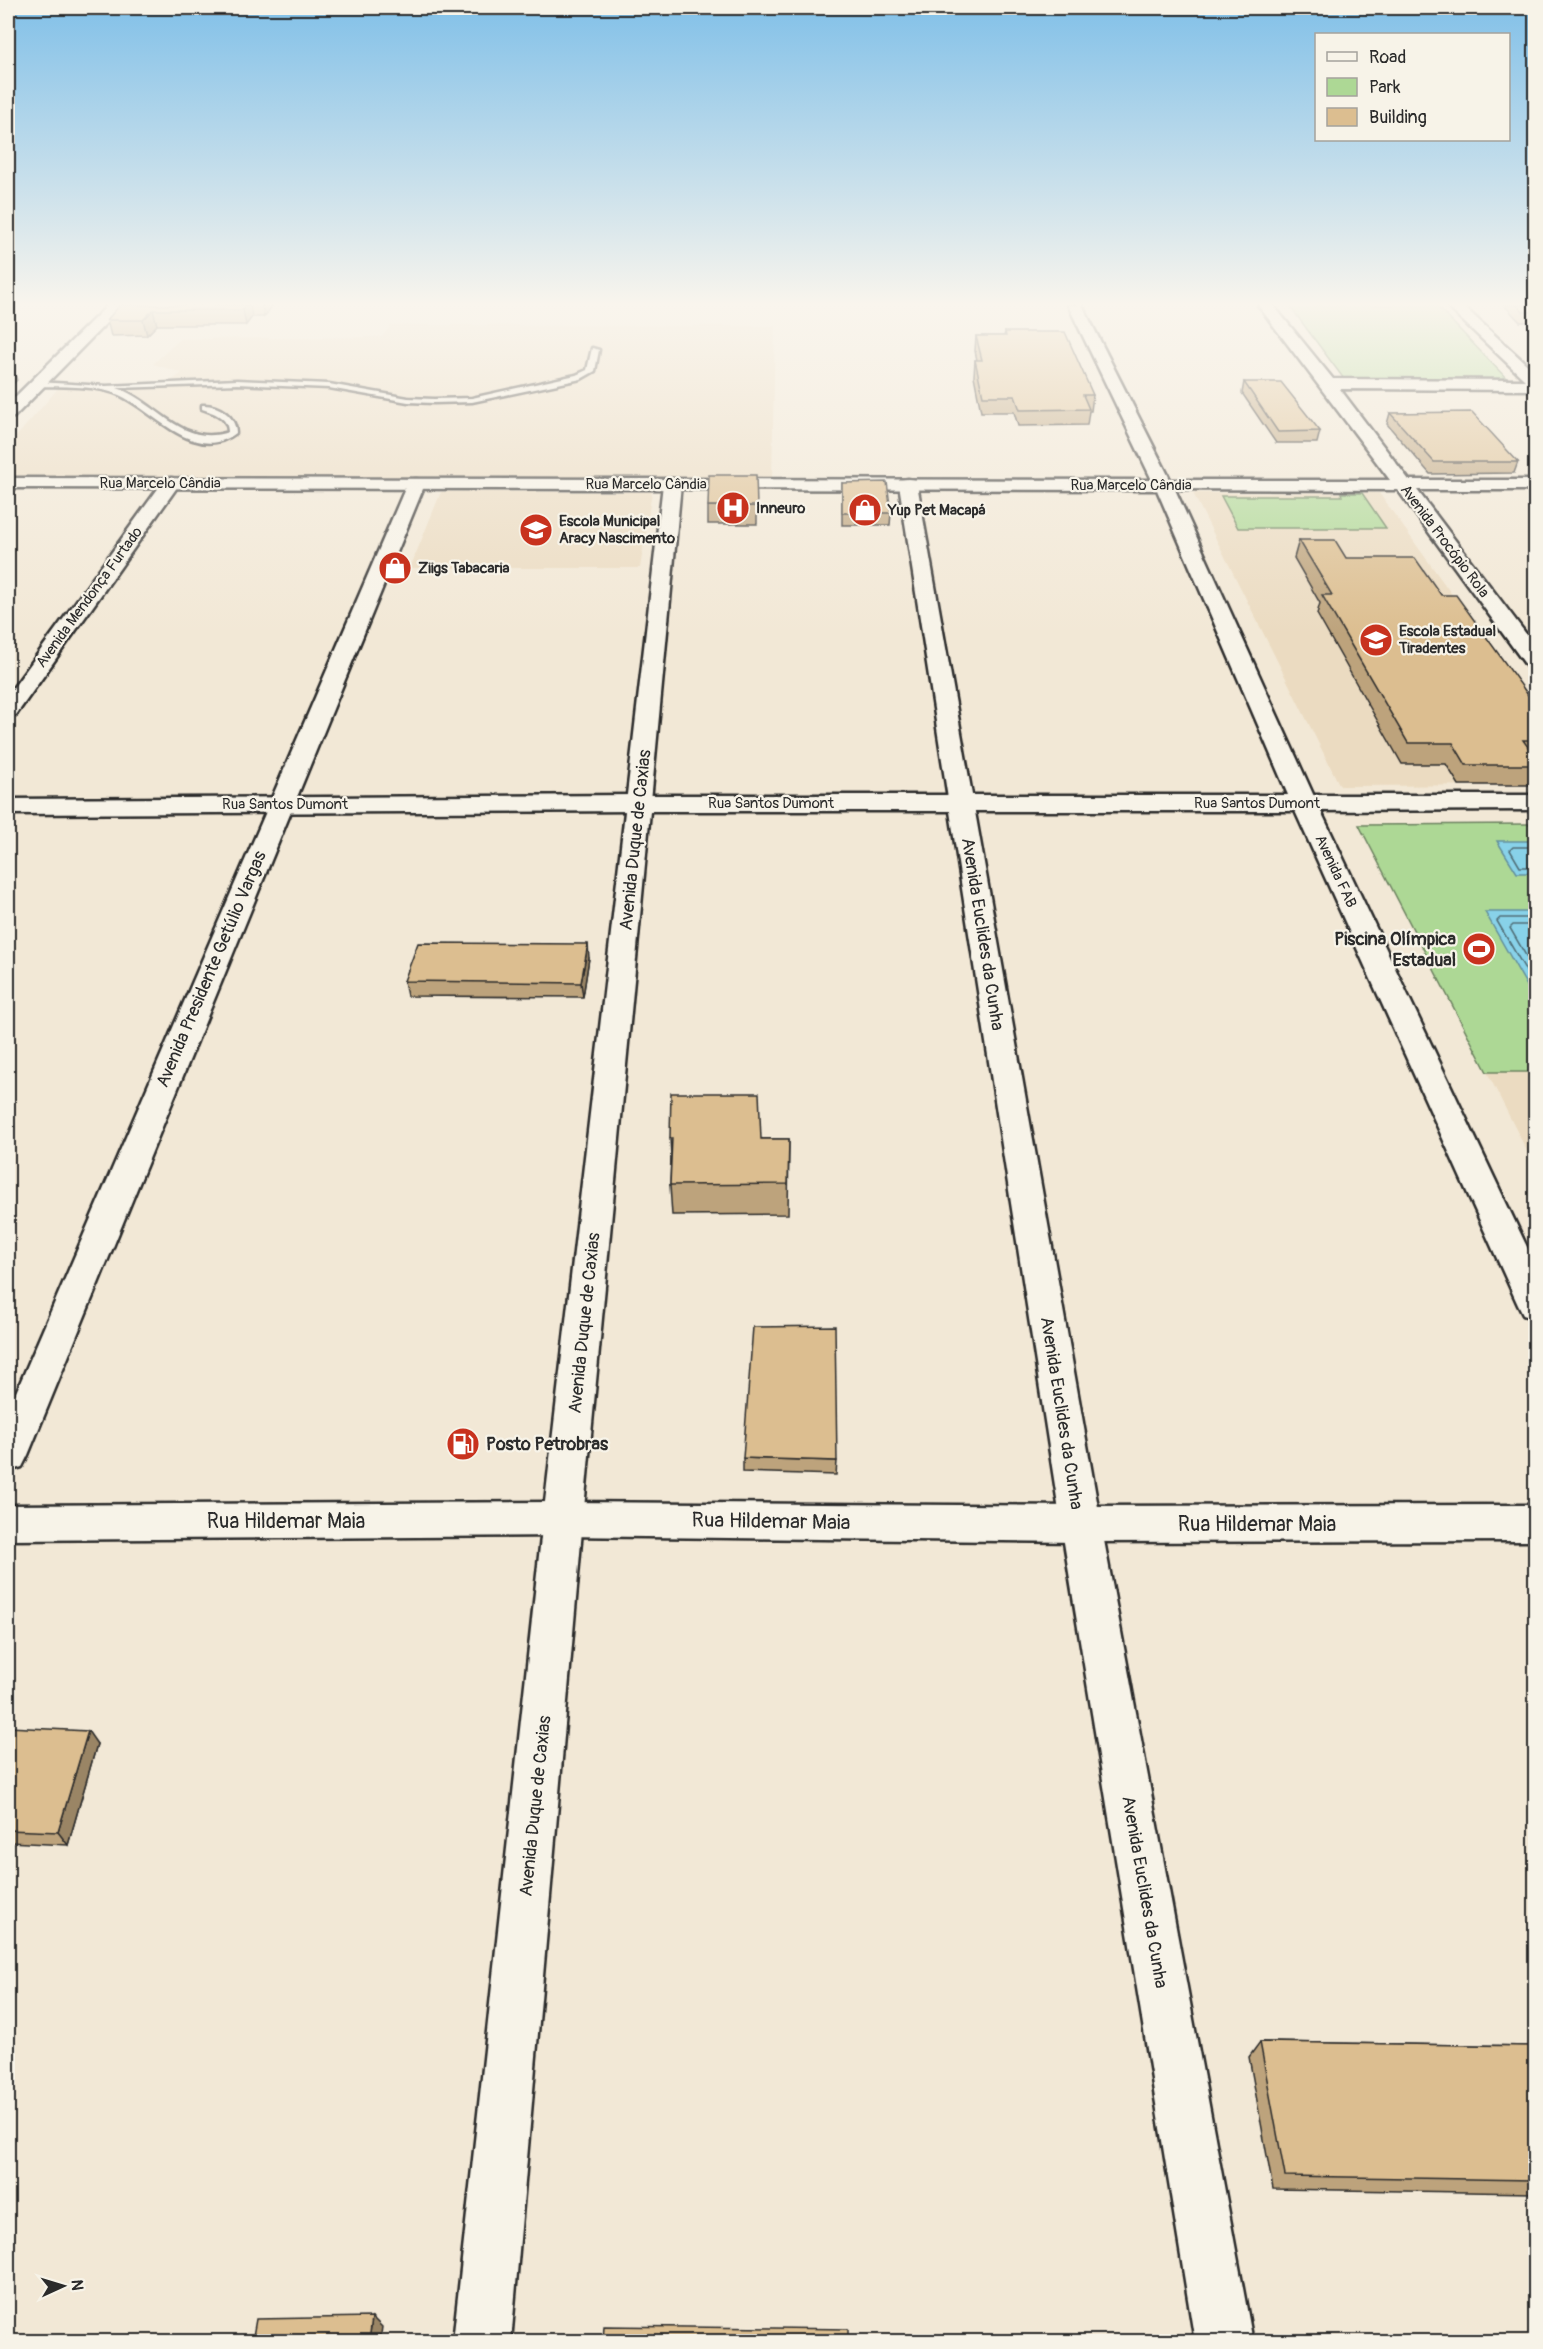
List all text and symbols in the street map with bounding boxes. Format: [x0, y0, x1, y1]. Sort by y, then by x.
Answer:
legend [1315, 33, 1510, 141]
text: Road [1369, 46, 1406, 69]
text: Park [1369, 76, 1401, 99]
text: Building [1369, 106, 1427, 129]
street label: Rua Marcelo Cândia [99, 474, 221, 493]
street label: Rua Marcelo Cândia [585, 475, 707, 494]
street label: Rua Marcelo Cândia [1070, 476, 1192, 495]
street label: Avenida Procópio Rola [1396, 481, 1493, 602]
hospital icon: Inneuro [715, 490, 751, 526]
shop icon: Yup Pet Macapá [847, 492, 883, 528]
place label: Inneuro [756, 499, 805, 518]
place label: Yup Pet Macapá [887, 501, 986, 520]
school or university icon: Escola Municipal Aracy Nascimento [518, 512, 554, 548]
place label: Escola Municipal Aracy Nascimento [559, 512, 675, 548]
street label: Avenida Mendonça Furtado [32, 523, 147, 671]
shop icon: Ziigs Tabacaria [377, 550, 413, 586]
place label: Ziigs Tabacaria [418, 559, 509, 578]
school or university icon: Escola Estadual Tiradentes [1358, 622, 1394, 658]
place label: Escola Estadual Tiradentes [1398, 622, 1496, 658]
street label: Avenida Duque de Caxias [615, 748, 656, 932]
street label: Rua Santos Dumont [708, 794, 835, 813]
street label: Rua Santos Dumont [1194, 794, 1321, 813]
street label: Rua Santos Dumont [222, 795, 349, 814]
street label: Avenida FAB [1310, 832, 1361, 911]
street label: Avenida Euclides da Cunha [956, 836, 1009, 1032]
street label: Avenida Presidente Getúlio Vargas [151, 848, 272, 1091]
place label: Piscina Olímpica Estadual [1334, 928, 1457, 972]
sports icon: Piscina Olímpica Estadual [1461, 931, 1497, 967]
street label: Avenida Duque de Caxias [564, 1231, 605, 1415]
street label: Avenida Euclides da Cunha [1035, 1315, 1088, 1511]
fuel station icon: Posto Petrobras [445, 1426, 481, 1462]
place label: Posto Petrobras [486, 1433, 609, 1456]
street label: Rua Hildemar Maia [691, 1507, 851, 1536]
street label: Rua Hildemar Maia [207, 1508, 365, 1535]
street label: Rua Hildemar Maia [1178, 1511, 1336, 1538]
street label: Avenida Duque de Caxias [515, 1714, 556, 1898]
street label: Avenida Euclides da Cunha [1116, 1794, 1173, 1990]
north arrow [33, 2256, 93, 2316]
text: N [67, 2279, 87, 2291]

